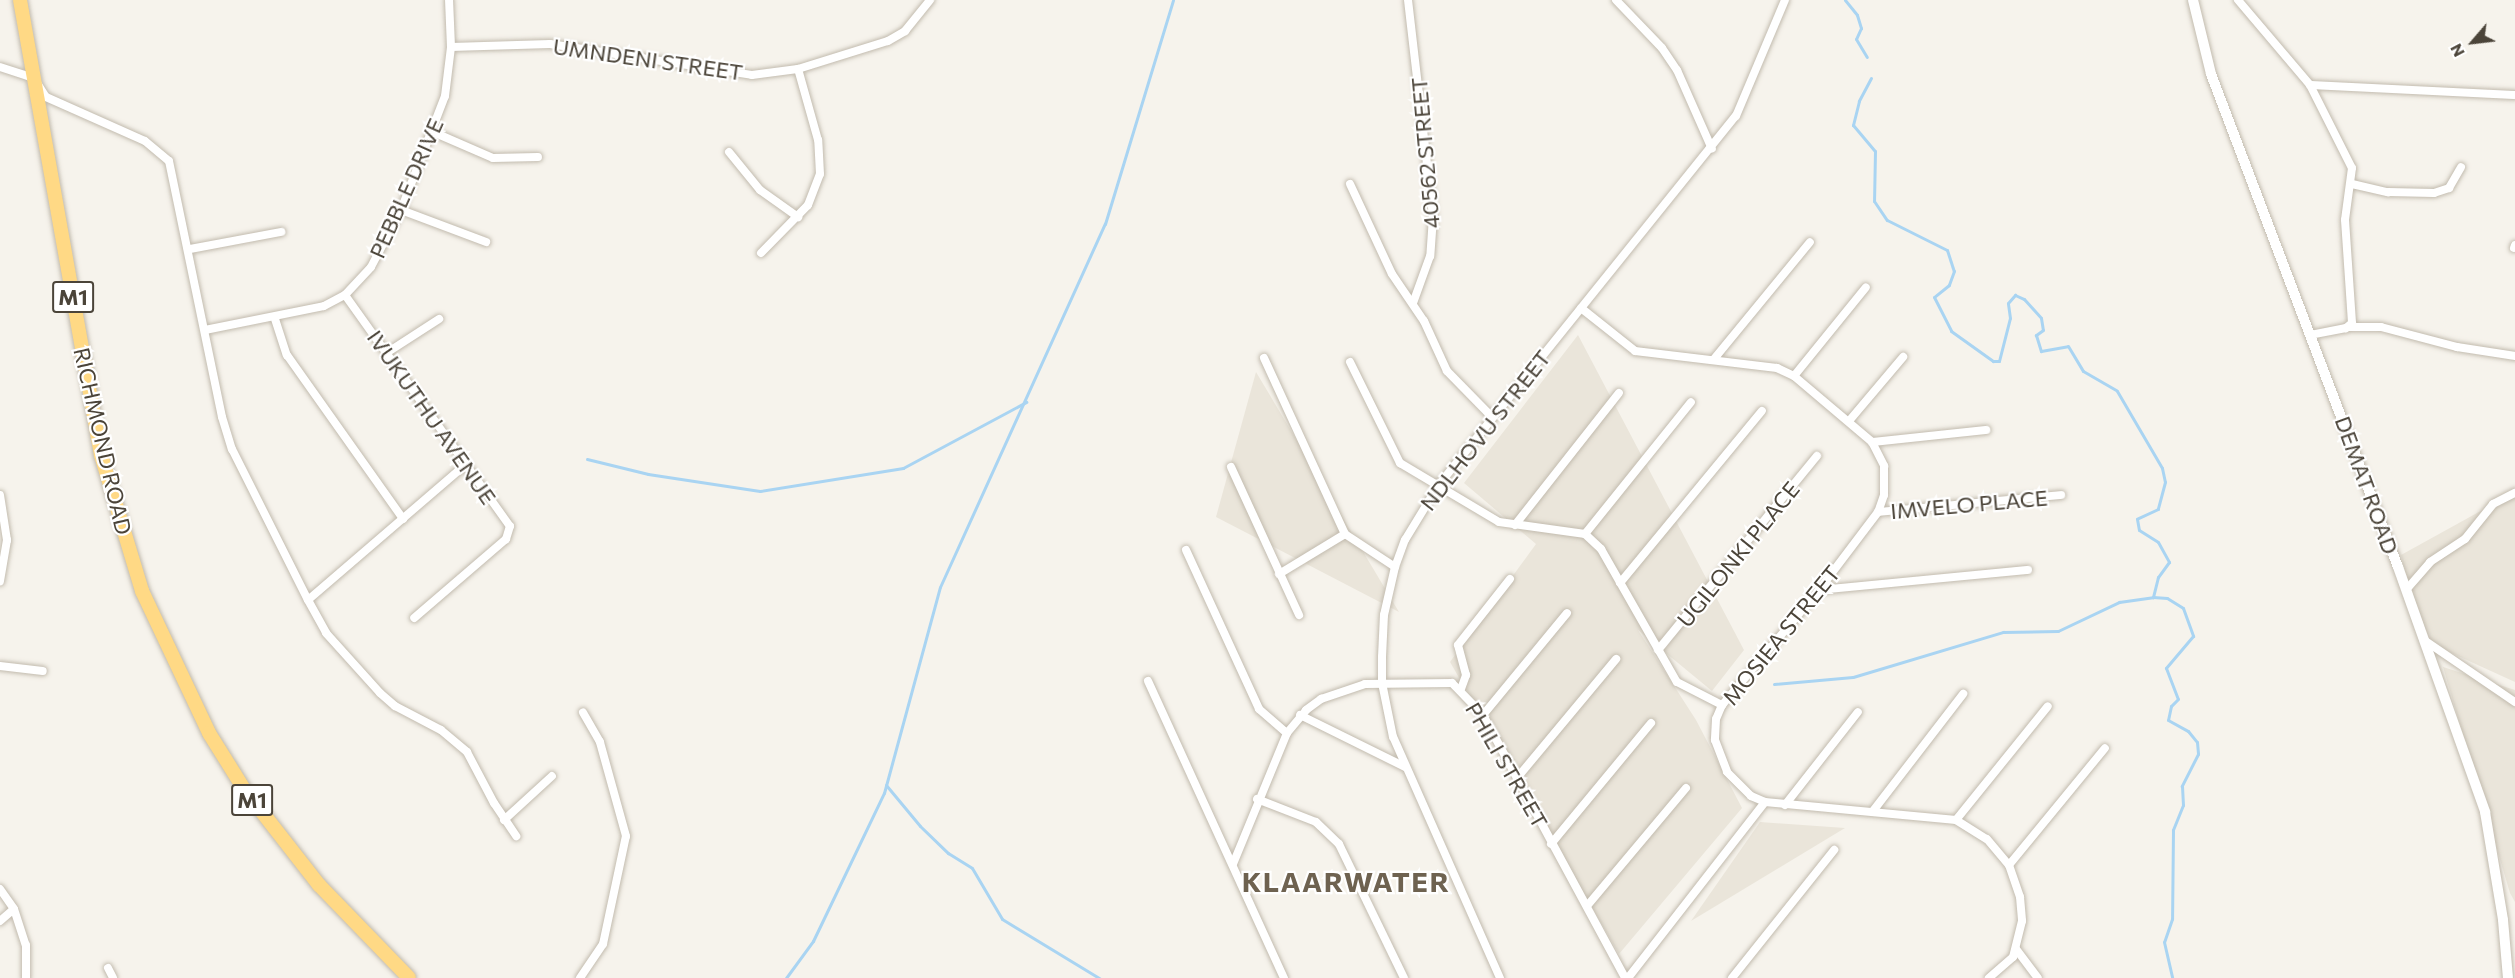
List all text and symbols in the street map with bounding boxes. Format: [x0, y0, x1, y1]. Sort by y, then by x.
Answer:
north arrow [2443, 12, 2503, 72]
street label: UMNDENI STREET [551, 33, 745, 85]
text: N [2445, 41, 2468, 60]
street label: 40562 STREET [1405, 76, 1445, 230]
street label: PEBBLE DRIVE [363, 114, 449, 262]
road number: M1 [52, 279, 94, 315]
street label: IVUKUTHU AVENUE [362, 325, 502, 509]
street label: NDLHOVU STREET [1414, 344, 1556, 516]
street label: RICHMOND ROAD [69, 345, 137, 537]
street label: DEMAT ROAD [2330, 412, 2404, 558]
street label: UGILONKI PLACE [1671, 476, 1805, 632]
street label: IMVELO PLACE [1889, 484, 2049, 524]
street label: MOSIEA STREET [1717, 560, 1845, 710]
street label: PHILI STREET [1460, 697, 1554, 833]
road number: M1 [231, 782, 273, 818]
district label: KLAARWATER [1242, 864, 1450, 898]

